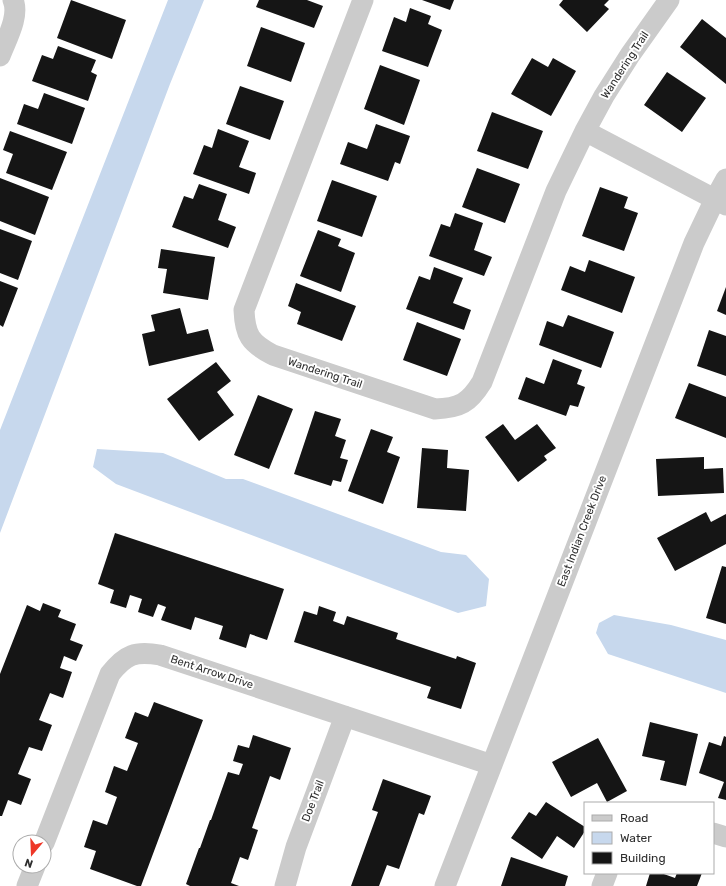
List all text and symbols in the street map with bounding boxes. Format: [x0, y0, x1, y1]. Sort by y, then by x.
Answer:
street label: Wandering Trail [598, 29, 652, 101]
street label: Wandering Trail [286, 355, 364, 391]
street label: East Indian Creek Drive [555, 474, 609, 588]
street label: Bent Arrow Drive [169, 652, 255, 692]
street label: Doe Trail [299, 778, 327, 824]
legend [584, 802, 714, 874]
text: Road [620, 811, 648, 825]
text: Water [620, 831, 652, 845]
north arrow [12, 834, 52, 874]
text: Building [620, 851, 666, 865]
text: N [23, 856, 35, 870]

